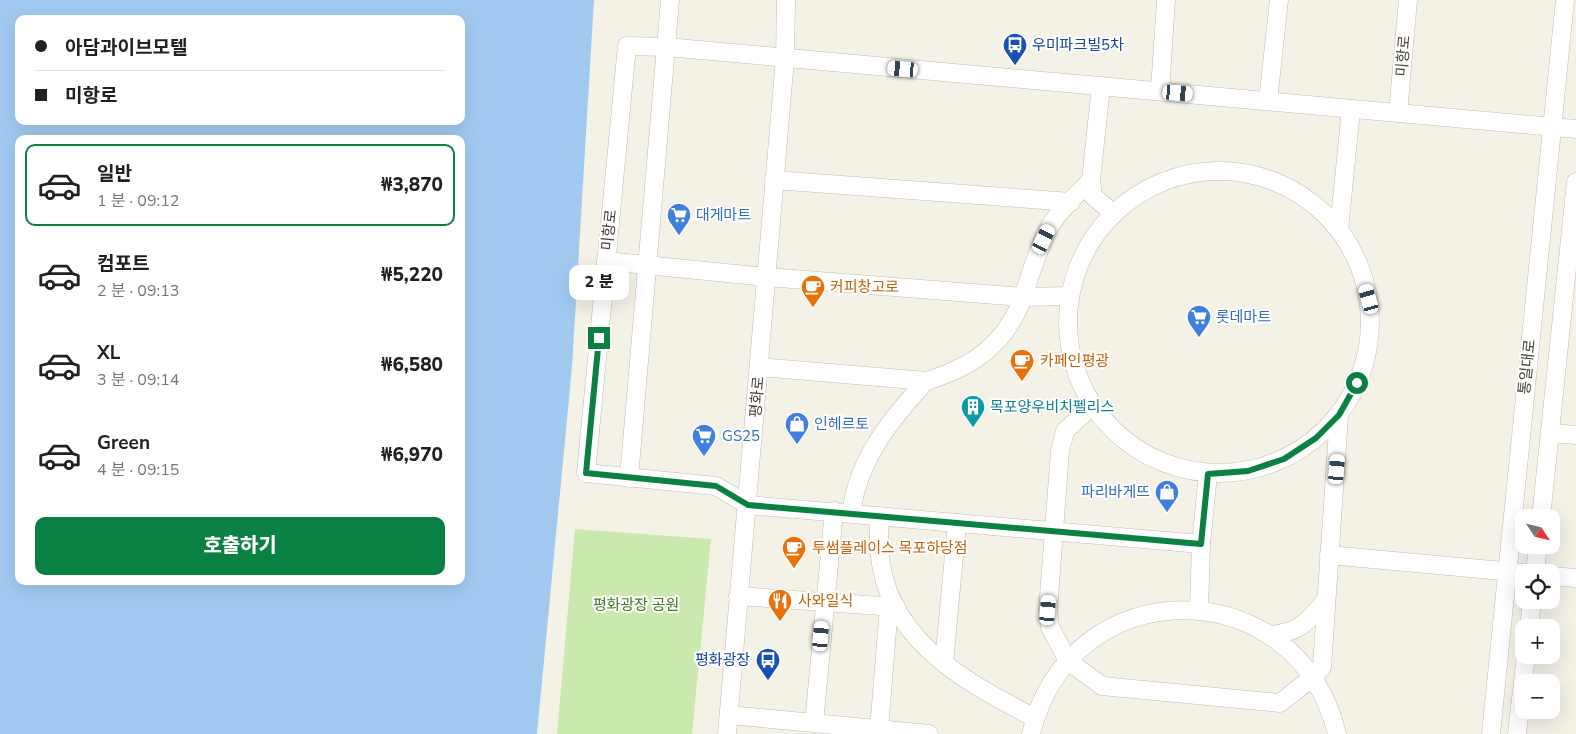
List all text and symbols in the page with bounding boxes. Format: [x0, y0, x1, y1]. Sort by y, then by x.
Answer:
bus stop icon: 우미파크빌5차 [1002, 32, 1028, 66]
text: 아담과이브모텔 [65, 35, 187, 61]
place label: 우미파크빌5차 [1032, 35, 1124, 55]
street label: 미항로 [1391, 35, 1415, 77]
car [887, 60, 918, 78]
text: 미항로 [65, 83, 117, 109]
car [1162, 84, 1193, 102]
text: 일반 [97, 161, 132, 187]
icon: car [37, 163, 82, 208]
text: ₩3,870 [381, 172, 443, 198]
text: 1 분 · 09:12 [97, 190, 179, 212]
supermarket icon: 대게마트 [666, 202, 692, 236]
place label: 대게마트 [696, 205, 751, 225]
street label: 미항로 [597, 208, 621, 252]
car [1030, 222, 1057, 256]
text: 컴포트 [97, 251, 149, 277]
icon: car [37, 253, 82, 298]
text: ₩5,220 [381, 262, 443, 288]
callout: 2 분 [569, 266, 629, 300]
text: 2 분 [585, 271, 613, 293]
cafe icon: 커피창고로 [800, 274, 826, 308]
place label: 커피창고로 [830, 277, 899, 297]
text: 2 분 · 09:13 [97, 280, 179, 302]
car [1357, 283, 1380, 315]
supermarket icon: 롯데마트 [1186, 304, 1212, 338]
place label: 롯데마트 [1216, 307, 1271, 327]
route end [588, 327, 610, 349]
street label: 통일대로 [1514, 339, 1540, 395]
text: XL [97, 340, 120, 366]
icon: car [37, 343, 82, 388]
cafe icon: 카페인평광 [1009, 348, 1035, 382]
place label: 카페인평광 [1040, 351, 1109, 371]
text: ₩6,580 [381, 352, 443, 378]
text: 3 분 · 09:14 [97, 369, 179, 391]
route start [1346, 372, 1368, 394]
street label: 평화로 [745, 376, 769, 418]
building icon: 목포양우비치펠리스 [960, 394, 986, 428]
place label: 목포양우비치펠리스 [990, 397, 1114, 417]
shop icon: 인헤르토 [784, 411, 810, 445]
place label: 인헤르토 [814, 414, 869, 434]
supermarket icon: GS25 [691, 423, 717, 457]
place label: GS25 [722, 426, 760, 446]
text: Green [97, 430, 150, 456]
icon: car [37, 433, 82, 478]
text: ₩6,970 [381, 442, 443, 468]
car [1328, 453, 1345, 485]
text: 4 분 · 09:15 [97, 459, 179, 481]
shop icon: 파리바게뜨 [1154, 479, 1180, 513]
place label: 파리바게뜨 [1081, 482, 1150, 502]
north arrow [1515, 509, 1560, 554]
map controls [1515, 509, 1560, 719]
button: 호출하기 [35, 517, 445, 575]
cafe icon: 투썸플레이스 목포하당점 [781, 535, 807, 569]
place label: 투썸플레이스 목포하당점 [812, 538, 968, 558]
button: locate [1515, 564, 1560, 609]
restaurant icon: 사와일식 [767, 588, 793, 622]
place label: 사와일식 [798, 591, 853, 611]
car [1039, 594, 1056, 626]
park label: 평화광장 공원 [593, 595, 679, 615]
button: + [1515, 619, 1560, 664]
car [812, 620, 829, 652]
bus stop icon: 평화광장 [755, 647, 781, 681]
place label: 평화광장 [695, 650, 750, 670]
button: − [1515, 674, 1560, 719]

